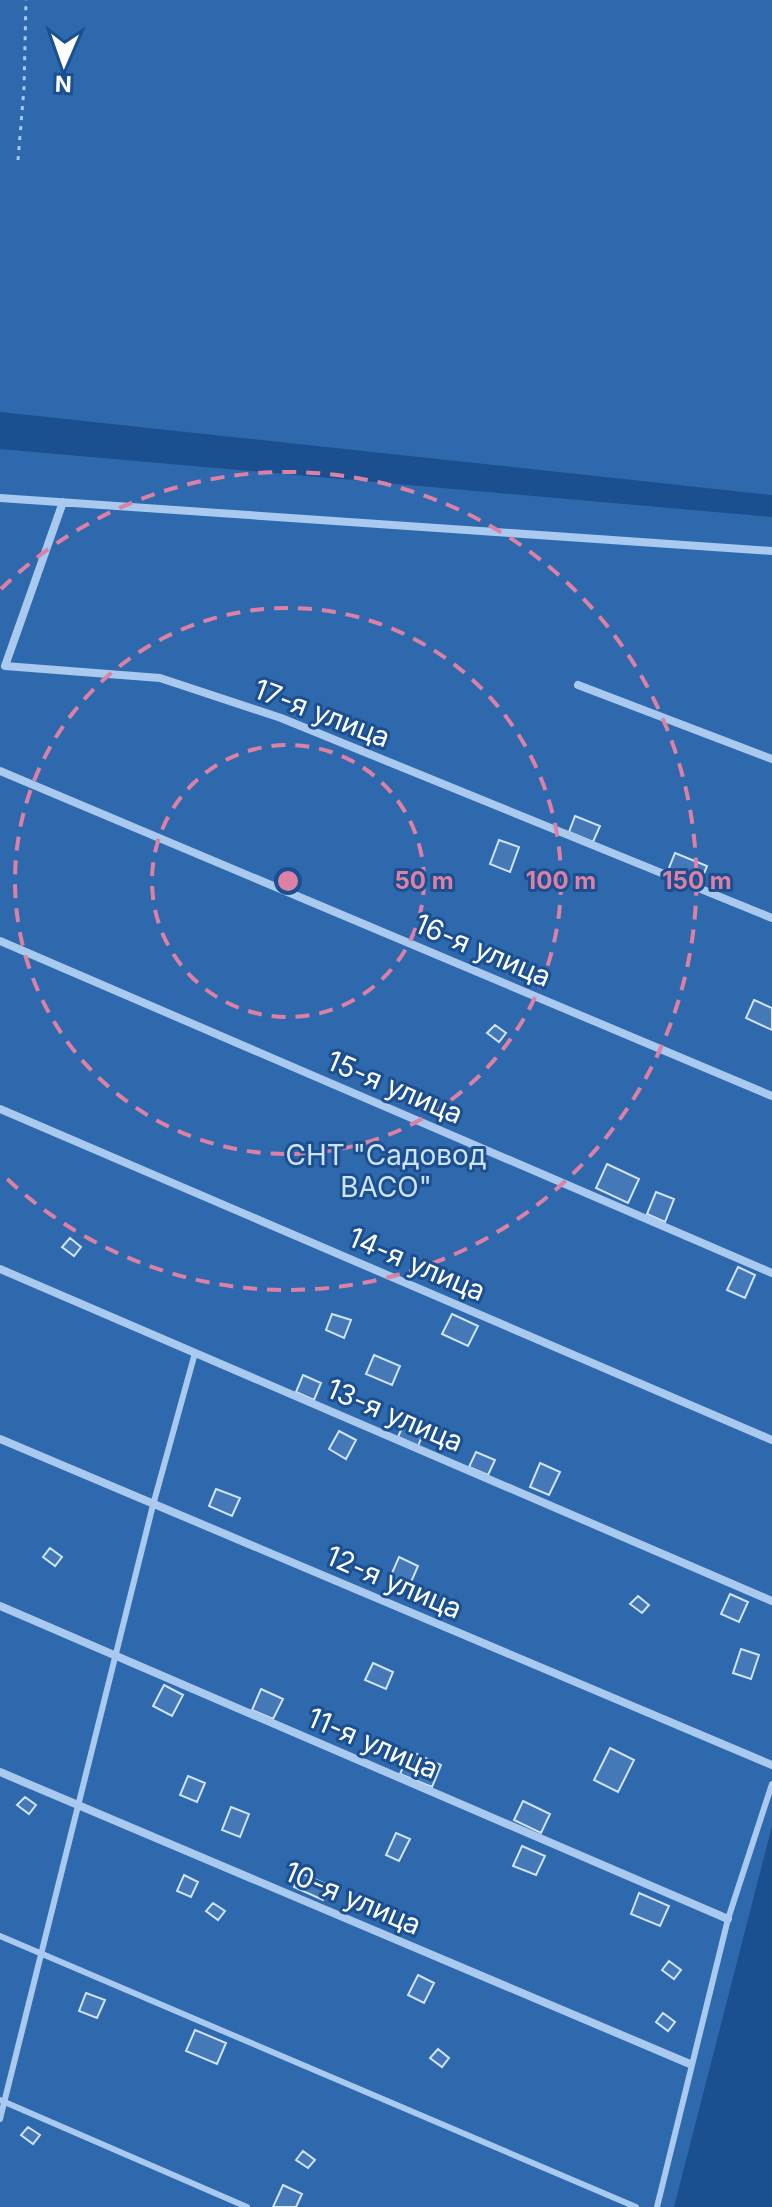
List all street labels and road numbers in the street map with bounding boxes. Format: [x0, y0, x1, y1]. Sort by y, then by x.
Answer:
street label: 17-я улица [249, 671, 395, 755]
street label: 16-я улица [410, 906, 556, 994]
street label: 15-я улица [322, 1043, 468, 1131]
street label: 14-я улица [343, 1220, 491, 1308]
street label: 13-я улица [322, 1371, 468, 1459]
street label: 12-я улица [321, 1538, 467, 1626]
street label: 11-я улица [303, 1700, 443, 1786]
street label: 10-я улица [280, 1854, 426, 1942]

